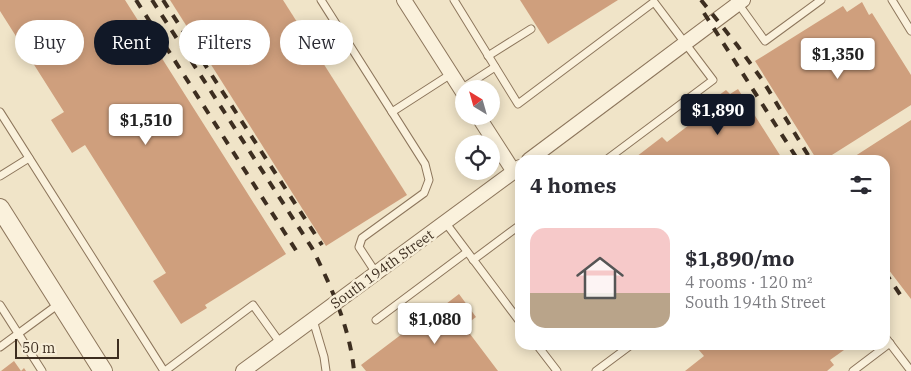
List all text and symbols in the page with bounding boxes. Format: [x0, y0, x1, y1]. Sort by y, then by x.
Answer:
chip: Buy [15, 20, 84, 65]
chip: Rent [94, 20, 169, 65]
chip: Filters [179, 20, 270, 65]
chip: New [280, 20, 353, 65]
pin: $1,350 [797, 38, 879, 80]
text: $1,350 [812, 44, 864, 64]
north arrow [455, 80, 500, 125]
map controls [455, 80, 500, 180]
pin: $1,890 [677, 94, 759, 136]
text: $1,890 [692, 100, 744, 120]
pin: $1,510 [105, 104, 187, 146]
text: $1,510 [120, 110, 172, 130]
button: locate [455, 135, 500, 180]
text: 4 homes [530, 171, 616, 199]
icon: filters [847, 171, 875, 199]
street label: South 194th Street [327, 225, 437, 312]
text: $1,890/mo [685, 244, 794, 272]
icon: home [570, 248, 630, 308]
text: 4 rooms · 120 m² [685, 272, 813, 292]
text: South 194th Street [685, 292, 826, 312]
pin: $1,080 [394, 302, 476, 345]
text: $1,080 [409, 309, 461, 329]
scale bar [15, 336, 119, 359]
text: 50 m [22, 339, 55, 357]

